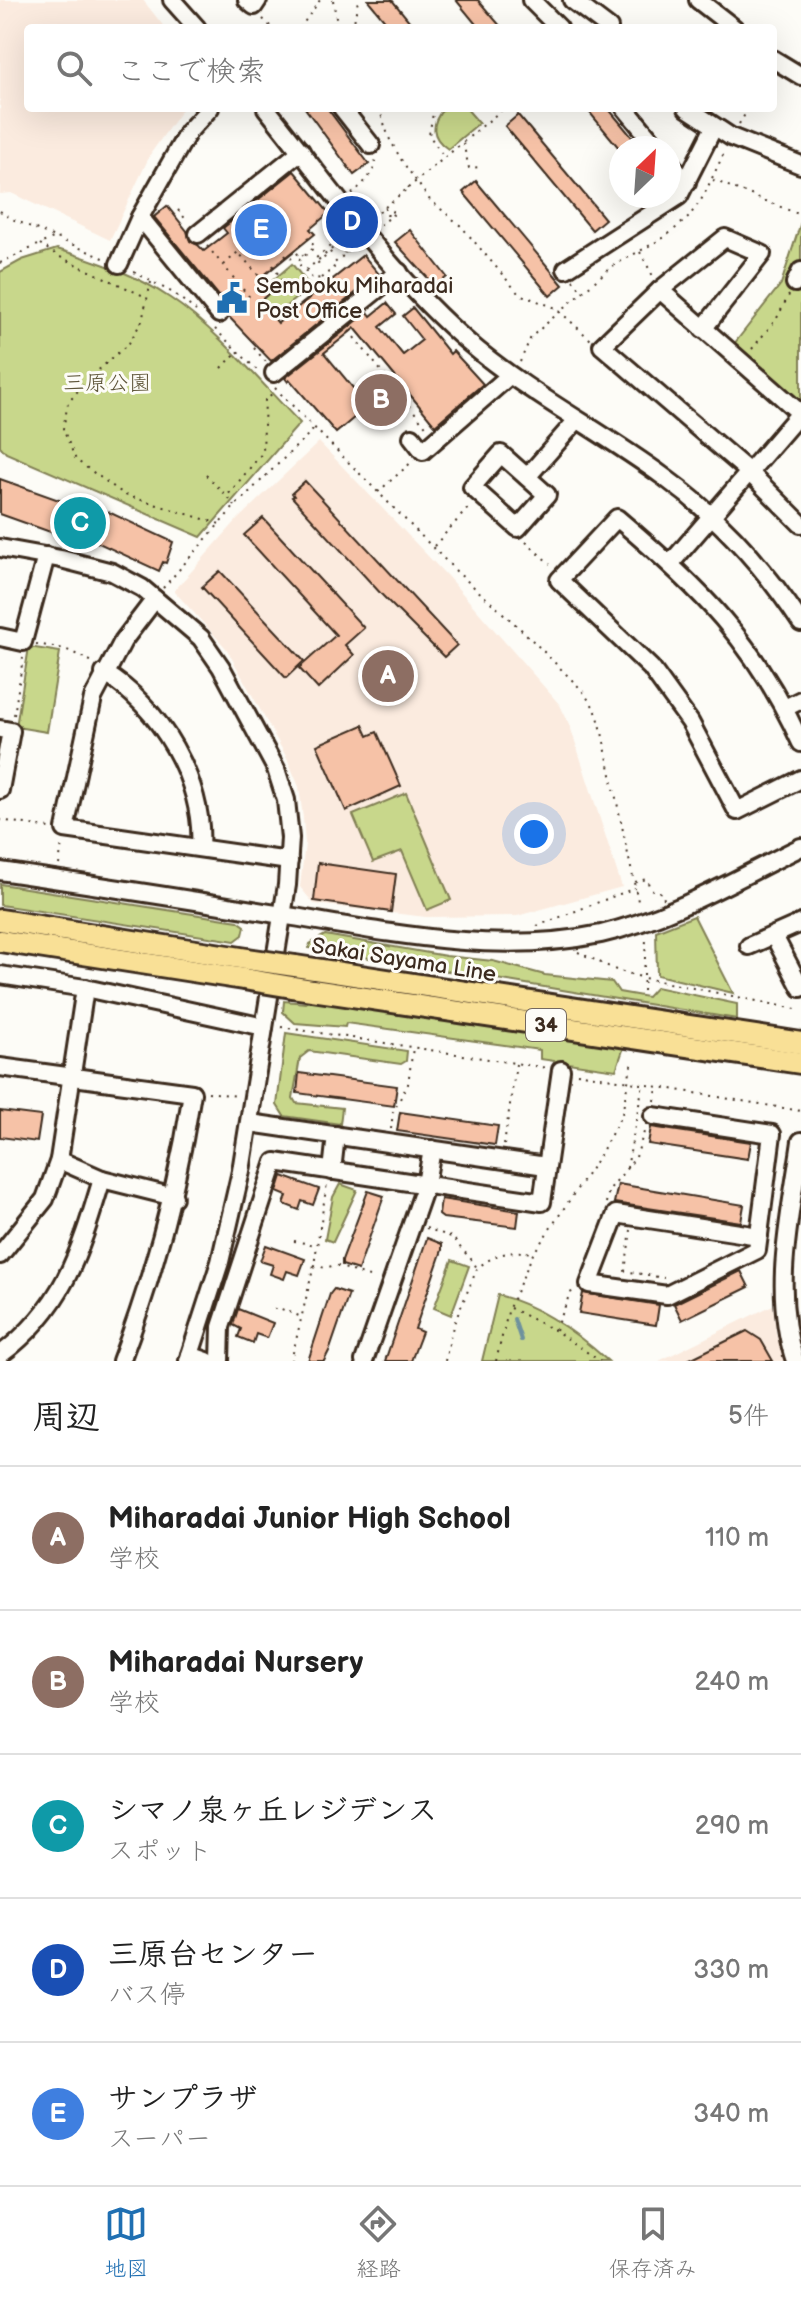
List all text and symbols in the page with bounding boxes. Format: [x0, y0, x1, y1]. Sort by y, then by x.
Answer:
search box [24, 24, 777, 112]
icon: search [52, 46, 96, 90]
text: ここで検索 [116, 54, 266, 90]
north arrow [609, 136, 681, 208]
pin: D [326, 192, 378, 252]
pin: E [235, 200, 287, 260]
place label: Semboku Miharadai Post Office [256, 273, 453, 325]
public building icon: Semboku Miharadai Post Office [215, 281, 249, 315]
park label: 三原公園 [63, 370, 151, 397]
pin: B [355, 370, 407, 430]
pin: C [54, 493, 106, 553]
pin: A [362, 646, 414, 706]
your location [514, 814, 554, 854]
street label: Sakai Sayama Line [309, 933, 498, 988]
road number: 34 [526, 1009, 566, 1041]
text: 周辺 [32, 1397, 100, 1438]
text: 5件 [728, 1401, 769, 1432]
text: Miharadai Junior High School [108, 1501, 511, 1537]
text: A [50, 1523, 66, 1554]
text: 110 m [705, 1523, 769, 1554]
text: 学校 [108, 1544, 160, 1575]
text: Miharadai Nursery [108, 1645, 363, 1681]
text: B [49, 1667, 67, 1698]
text: 240 m [694, 1667, 769, 1698]
text: 学校 [108, 1688, 160, 1719]
text: シマノ泉ヶ丘レジデンス [108, 1793, 437, 1829]
text: C [49, 1811, 67, 1842]
text: 290 m [695, 1811, 769, 1842]
text: スポット [108, 1836, 212, 1867]
text: 三原台センター [108, 1937, 318, 1973]
text: D [49, 1955, 67, 1986]
text: 330 m [693, 1955, 769, 1986]
text: バス停 [108, 1980, 186, 2011]
text: サンプラザ [108, 2081, 258, 2117]
text: E [50, 2099, 66, 2130]
text: 340 m [693, 2099, 769, 2130]
text: スーパー [108, 2124, 211, 2155]
tab: 地図 [104, 2202, 148, 2283]
tab: 経路 [356, 2202, 401, 2283]
tab: 保存済み [609, 2202, 697, 2283]

